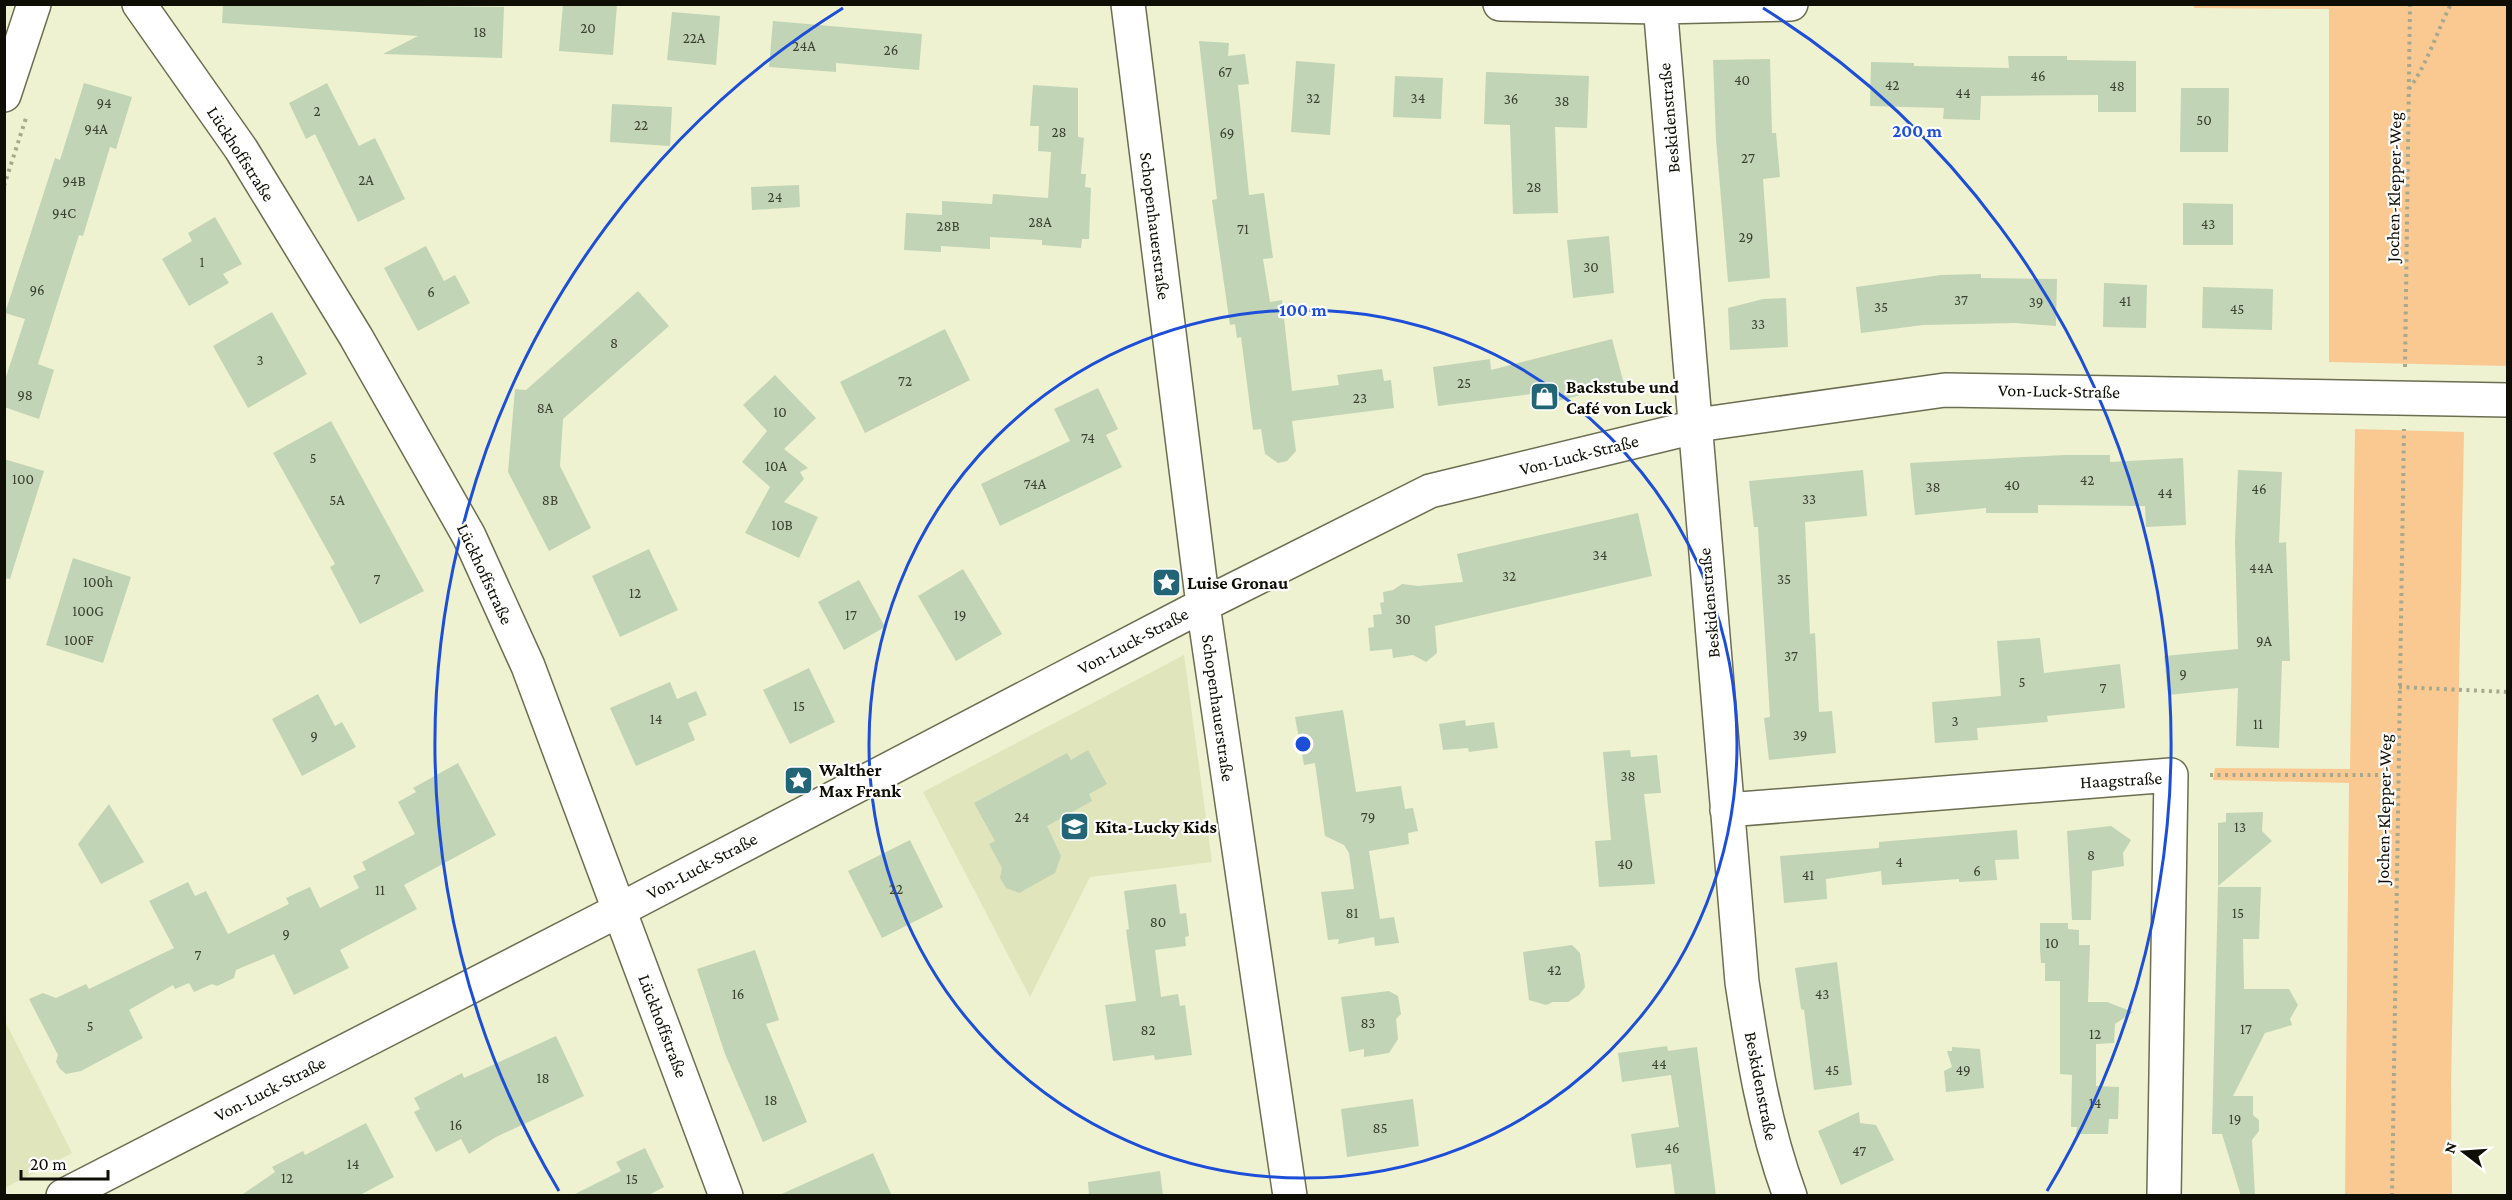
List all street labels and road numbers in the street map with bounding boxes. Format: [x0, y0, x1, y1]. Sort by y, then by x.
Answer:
street label: Beskidenstraße [1654, 62, 1684, 174]
street label: Lückhoffstraße [203, 103, 279, 205]
street label: Jochen-Klepper-Weg [2383, 111, 2405, 264]
street label: Schopenhauerstraße [1136, 151, 1174, 301]
street label: Von-Luck-Straße [1998, 380, 2120, 402]
street label: Von-Luck-Straße [1517, 430, 1641, 479]
street label: Lückhoffstraße [453, 520, 517, 628]
street label: Beskidenstraße [1694, 547, 1724, 659]
street label: Von-Luck-Straße [1074, 603, 1192, 679]
street label: Schopenhauerstraße [1198, 633, 1238, 783]
street label: Jochen-Klepper-Weg [2373, 733, 2395, 886]
street label: Haagstraße [2079, 768, 2163, 792]
street label: Von-Luck-Straße [643, 828, 761, 904]
street label: Lückhoffstraße [634, 972, 692, 1080]
street label: Beskidenstraße [1741, 1030, 1781, 1142]
street label: Von-Luck-Straße [211, 1052, 329, 1126]

